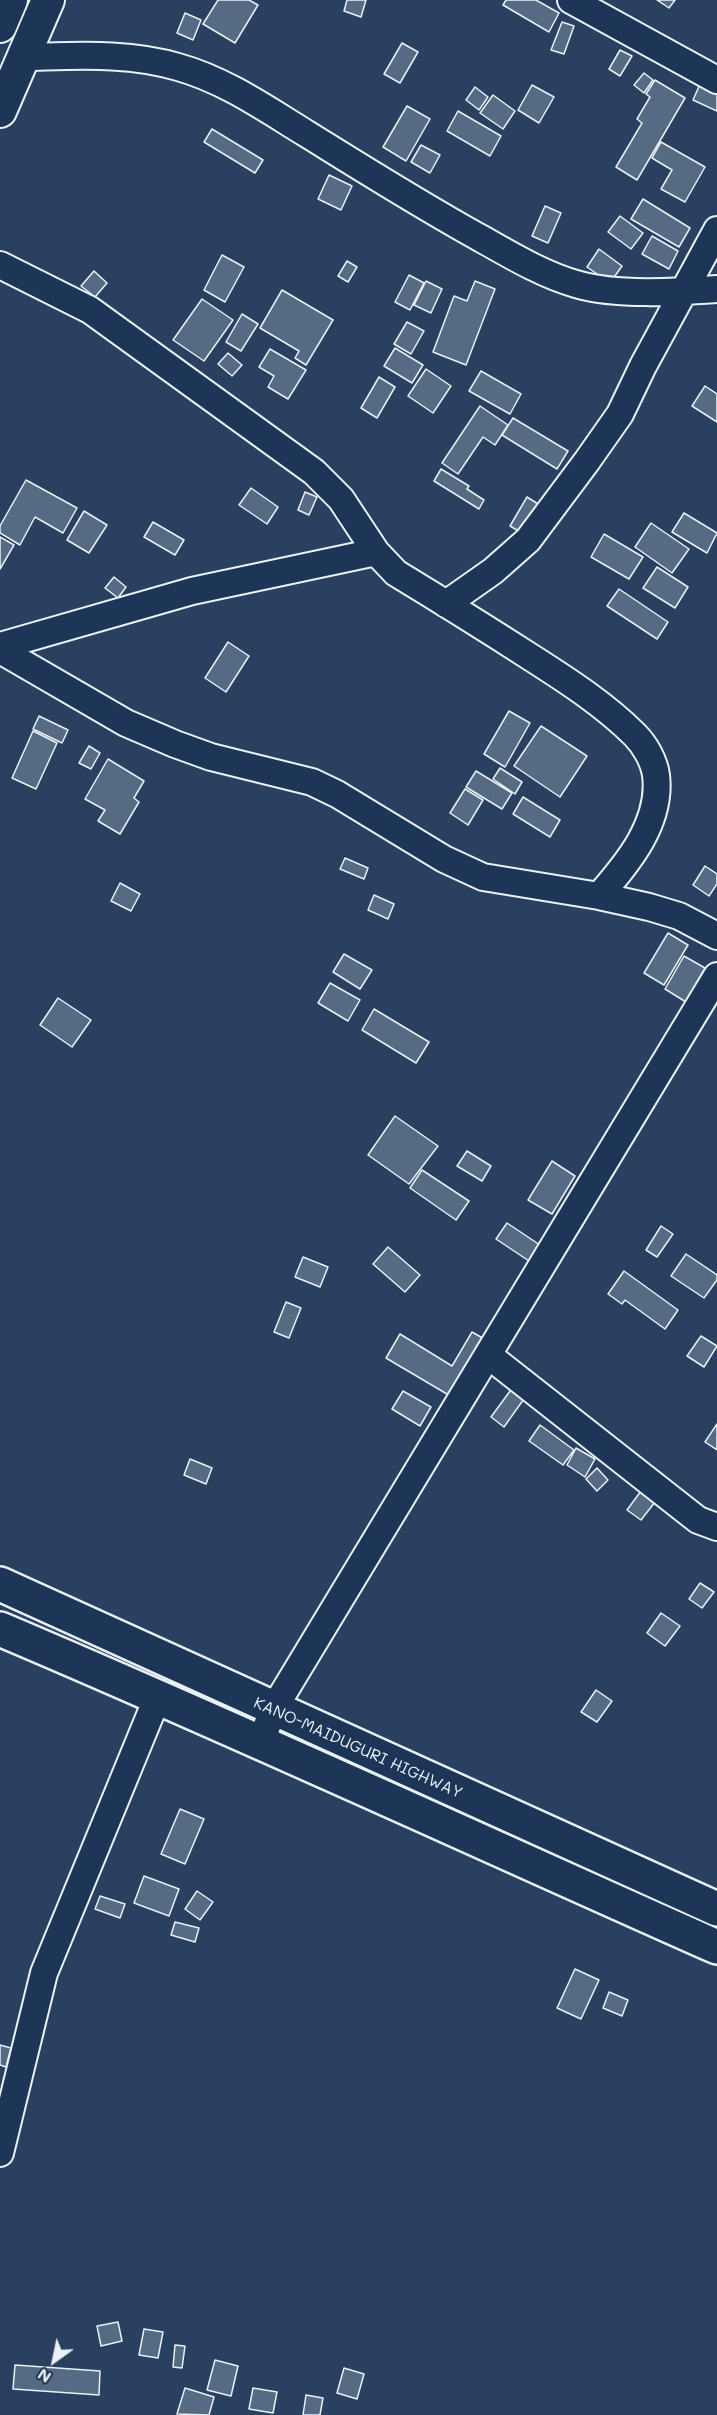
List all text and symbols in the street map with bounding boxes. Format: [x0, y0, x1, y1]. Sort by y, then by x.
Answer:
street label: KANO-MAIDUGURI HIGHWAY [251, 1693, 465, 1803]
north arrow [24, 2331, 84, 2391]
text: N [33, 2364, 55, 2389]

